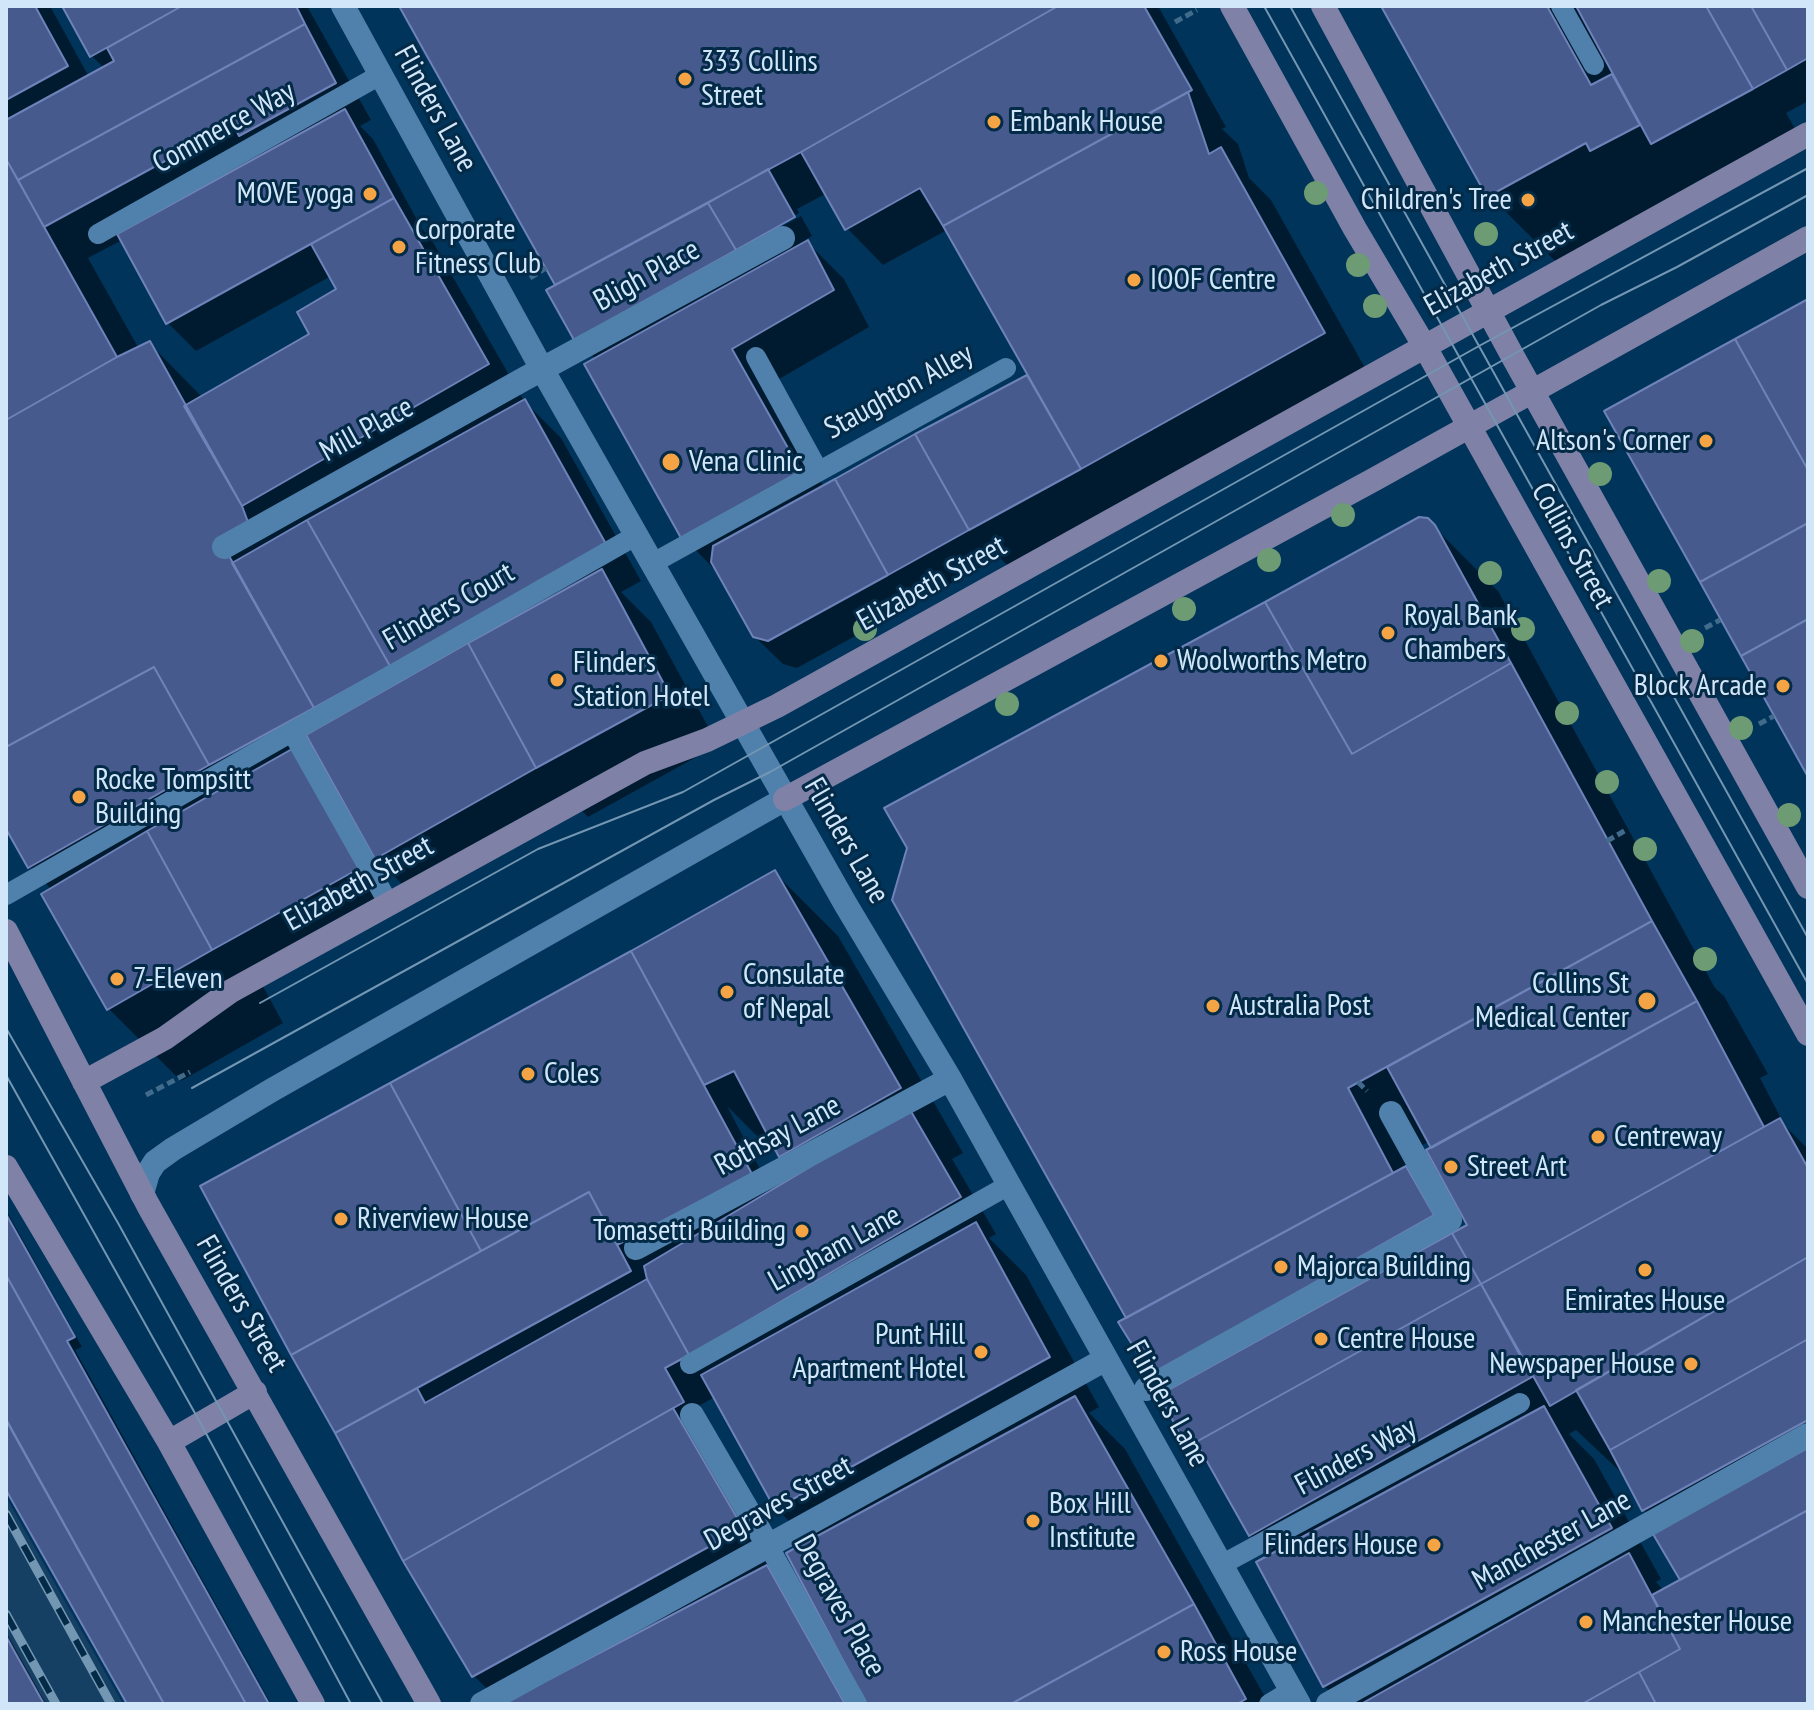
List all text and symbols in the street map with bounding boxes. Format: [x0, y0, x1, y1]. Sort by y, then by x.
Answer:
street label: Flinders Lane [386, 40, 484, 178]
place label: 333 Collins Street [701, 44, 818, 114]
marker: 333 Collins Street [676, 70, 694, 88]
street label: Commerce Way [147, 74, 301, 182]
place label: Embank House [1010, 104, 1163, 140]
marker: Embank House [985, 113, 1003, 131]
place label: MOVE yoga [237, 176, 354, 212]
place label: Children's Tree [1361, 182, 1512, 218]
marker: MOVE yoga [361, 185, 379, 203]
marker: Children's Tree [1519, 191, 1537, 209]
place label: Corporate Fitness Club [415, 212, 541, 282]
street label: Elizabeth Street [1418, 213, 1580, 325]
street label: Bligh Place [588, 232, 706, 320]
marker: Corporate Fitness Club [390, 238, 408, 256]
place label: IOOF Centre [1150, 262, 1276, 298]
marker: IOOF Centre [1125, 271, 1143, 289]
street label: Staughton Alley [819, 336, 979, 448]
street label: Mill Place [314, 390, 420, 470]
place label: Altson's Corner [1536, 423, 1690, 459]
marker: Altson's Corner [1697, 432, 1715, 450]
place label: Vena Clinic [689, 444, 803, 480]
marker: Vena Clinic [660, 451, 682, 473]
street label: Collins Street [1523, 477, 1621, 615]
street label: Elizabeth Street [851, 528, 1013, 640]
street label: Flinders Court [377, 555, 521, 659]
place label: Royal Bank Chambers [1404, 598, 1517, 668]
marker: Royal Bank Chambers [1379, 624, 1397, 642]
place label: Woolworths Metro [1177, 643, 1367, 679]
place label: Flinders Station Hotel [573, 645, 710, 716]
marker: Woolworths Metro [1152, 652, 1170, 670]
place label: Block Arcade [1634, 668, 1767, 704]
marker: Flinders Station Hotel [548, 671, 566, 689]
marker: Block Arcade [1774, 677, 1792, 695]
place label: Rocke Tompsitt Building [95, 762, 251, 832]
street label: Flinders Lane [796, 772, 896, 910]
marker: Rocke Tompsitt Building [70, 788, 88, 806]
street label: Elizabeth Street [278, 828, 440, 940]
place label: Consulate of Nepal [743, 957, 845, 1028]
place label: 7-Eleven [133, 961, 223, 997]
place label: Collins St Medical Center [1475, 966, 1629, 1036]
marker: 7-Eleven [108, 970, 126, 988]
marker: Consulate of Nepal [718, 983, 736, 1001]
place label: Australia Post [1229, 988, 1371, 1024]
marker: Collins St Medical Center [1636, 990, 1658, 1012]
marker: Australia Post [1204, 997, 1222, 1015]
place label: Coles [544, 1056, 599, 1092]
marker: Coles [519, 1065, 537, 1083]
street label: Rothsay Lane [709, 1088, 847, 1184]
place label: Centreway [1614, 1119, 1722, 1155]
marker: Centreway [1589, 1128, 1607, 1146]
place label: Street Art [1467, 1149, 1567, 1185]
marker: Street Art [1442, 1158, 1460, 1176]
street label: Lingham Lane [763, 1198, 907, 1300]
place label: Riverview House [357, 1201, 529, 1237]
marker: Riverview House [332, 1210, 350, 1228]
place label: Tomasetti Building [593, 1213, 786, 1249]
marker: Tomasetti Building [793, 1222, 811, 1240]
street label: Flinders Street [188, 1230, 294, 1378]
place label: Majorca Building [1297, 1249, 1471, 1285]
marker: Majorca Building [1272, 1258, 1290, 1276]
marker: Emirates House [1636, 1261, 1654, 1279]
place label: Emirates House [1565, 1283, 1725, 1319]
place label: Punt Hill Apartment Hotel [792, 1317, 965, 1388]
place label: Centre House [1337, 1321, 1475, 1357]
marker: Centre House [1312, 1330, 1330, 1348]
street label: Flinders Lane [1118, 1335, 1216, 1473]
marker: Punt Hill Apartment Hotel [972, 1343, 990, 1361]
place label: Newspaper House [1489, 1346, 1675, 1382]
marker: Newspaper House [1682, 1355, 1700, 1373]
street label: Flinders Way [1289, 1410, 1423, 1504]
street label: Degraves Street [699, 1449, 859, 1559]
street label: Manchester Lane [1467, 1483, 1637, 1599]
place label: Box Hill Institute [1049, 1486, 1136, 1556]
marker: Box Hill Institute [1024, 1512, 1042, 1530]
place label: Flinders House [1264, 1527, 1418, 1563]
street label: Degraves Place [785, 1529, 893, 1683]
marker: Flinders House [1425, 1536, 1443, 1554]
place label: Manchester House [1602, 1604, 1792, 1640]
marker: Manchester House [1577, 1613, 1595, 1631]
place label: Ross House [1180, 1634, 1297, 1670]
marker: Ross House [1155, 1643, 1173, 1661]

